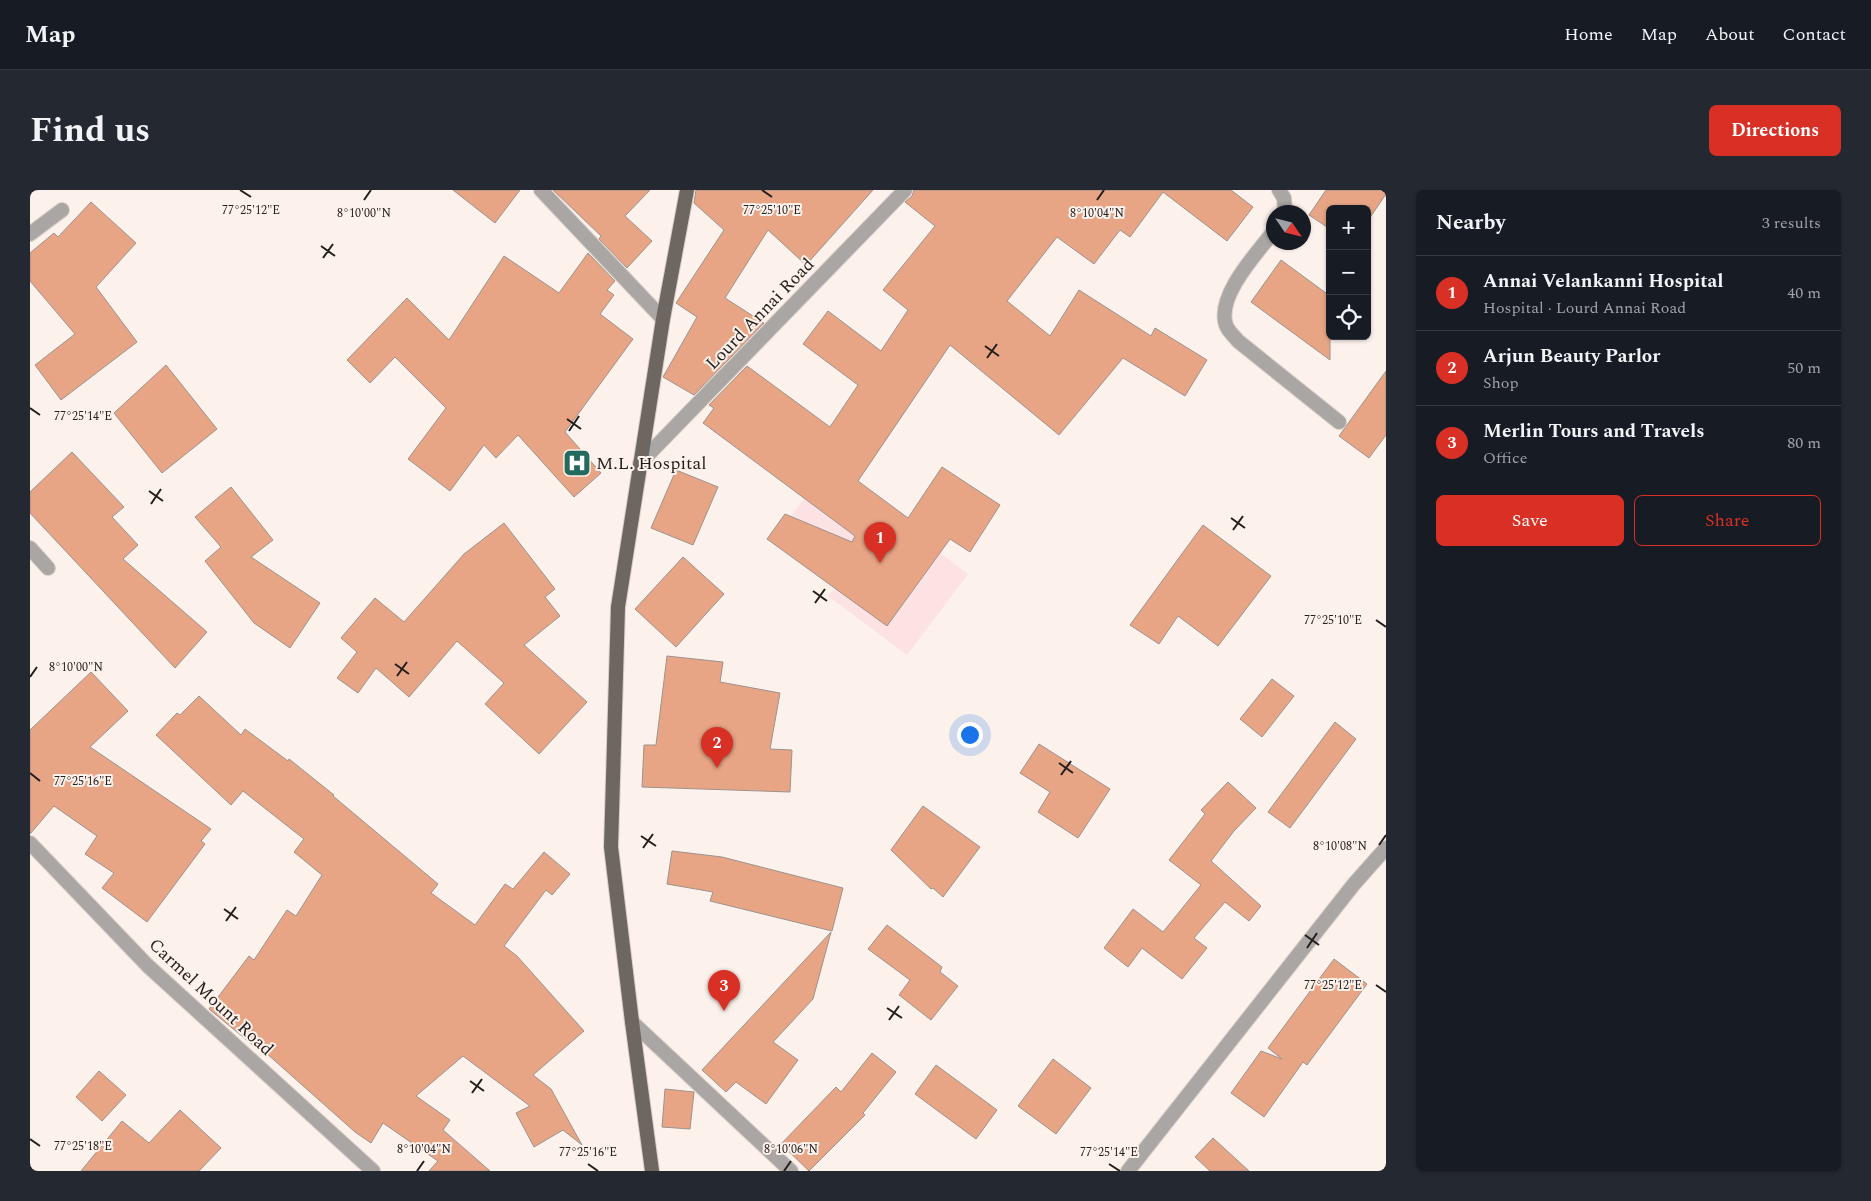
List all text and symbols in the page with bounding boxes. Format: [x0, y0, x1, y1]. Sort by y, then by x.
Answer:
text: Map [25, 17, 75, 53]
text: Home [1564, 21, 1613, 48]
text: Map [1641, 21, 1677, 48]
text: About [1705, 21, 1755, 48]
text: Contact [1783, 21, 1846, 48]
text: Find us [30, 104, 150, 157]
button: Directions [1709, 105, 1841, 156]
text: 77°25'12"E [222, 201, 280, 220]
text: 77°25'10"E [743, 201, 801, 220]
text: 8°10'00"N [337, 204, 391, 223]
text: 8°10'04"N [1070, 204, 1124, 223]
north arrow [1266, 205, 1311, 250]
map controls [1326, 205, 1371, 340]
button: + [1326, 205, 1371, 250]
text: Nearby [1436, 207, 1506, 239]
text: 3 results [1762, 211, 1821, 235]
button: − [1326, 250, 1371, 295]
street label: Lourd Annai Road [699, 252, 821, 376]
text: Annai Velankanni Hospital [1483, 267, 1724, 296]
text: 1 [1448, 281, 1456, 305]
text: 40 m [1787, 281, 1821, 305]
button: locate [1326, 295, 1371, 340]
text: Hospital · Lourd Annai Road [1483, 296, 1686, 320]
text: Arjun Beauty Parlor [1483, 342, 1660, 371]
text: 2 [1448, 356, 1456, 380]
text: 50 m [1787, 356, 1821, 380]
text: Shop [1483, 371, 1519, 395]
text: 77°25'14"E [54, 407, 112, 426]
text: Merlin Tours and Travels [1483, 417, 1705, 446]
text: 3 [1448, 431, 1456, 455]
text: 80 m [1787, 431, 1821, 455]
text: Office [1483, 446, 1527, 470]
hospital icon: M.L. Hospital [562, 448, 592, 478]
place label: M.L. Hospital [596, 450, 706, 477]
button: Save [1436, 495, 1624, 546]
button: Share [1634, 495, 1821, 546]
pin: 1 [864, 522, 896, 563]
text: 77°25'10"E [1304, 611, 1362, 630]
text: 8°10'00"N [49, 658, 103, 677]
your location [957, 722, 983, 748]
pin: 2 [701, 727, 733, 768]
text: 77°25'16"E [54, 772, 112, 791]
text: 8°10'08"N [1313, 837, 1367, 856]
street label: Carmel Mount Road [143, 932, 279, 1062]
pin: 3 [708, 970, 740, 1011]
text: 77°25'12"E [1304, 976, 1362, 995]
text: 77°25'18"E [54, 1137, 112, 1156]
text: 8°10'04"N [397, 1140, 451, 1159]
text: 8°10'06"N [764, 1140, 818, 1159]
text: 77°25'16"E [559, 1143, 617, 1162]
text: 77°25'14"E [1080, 1143, 1138, 1162]

